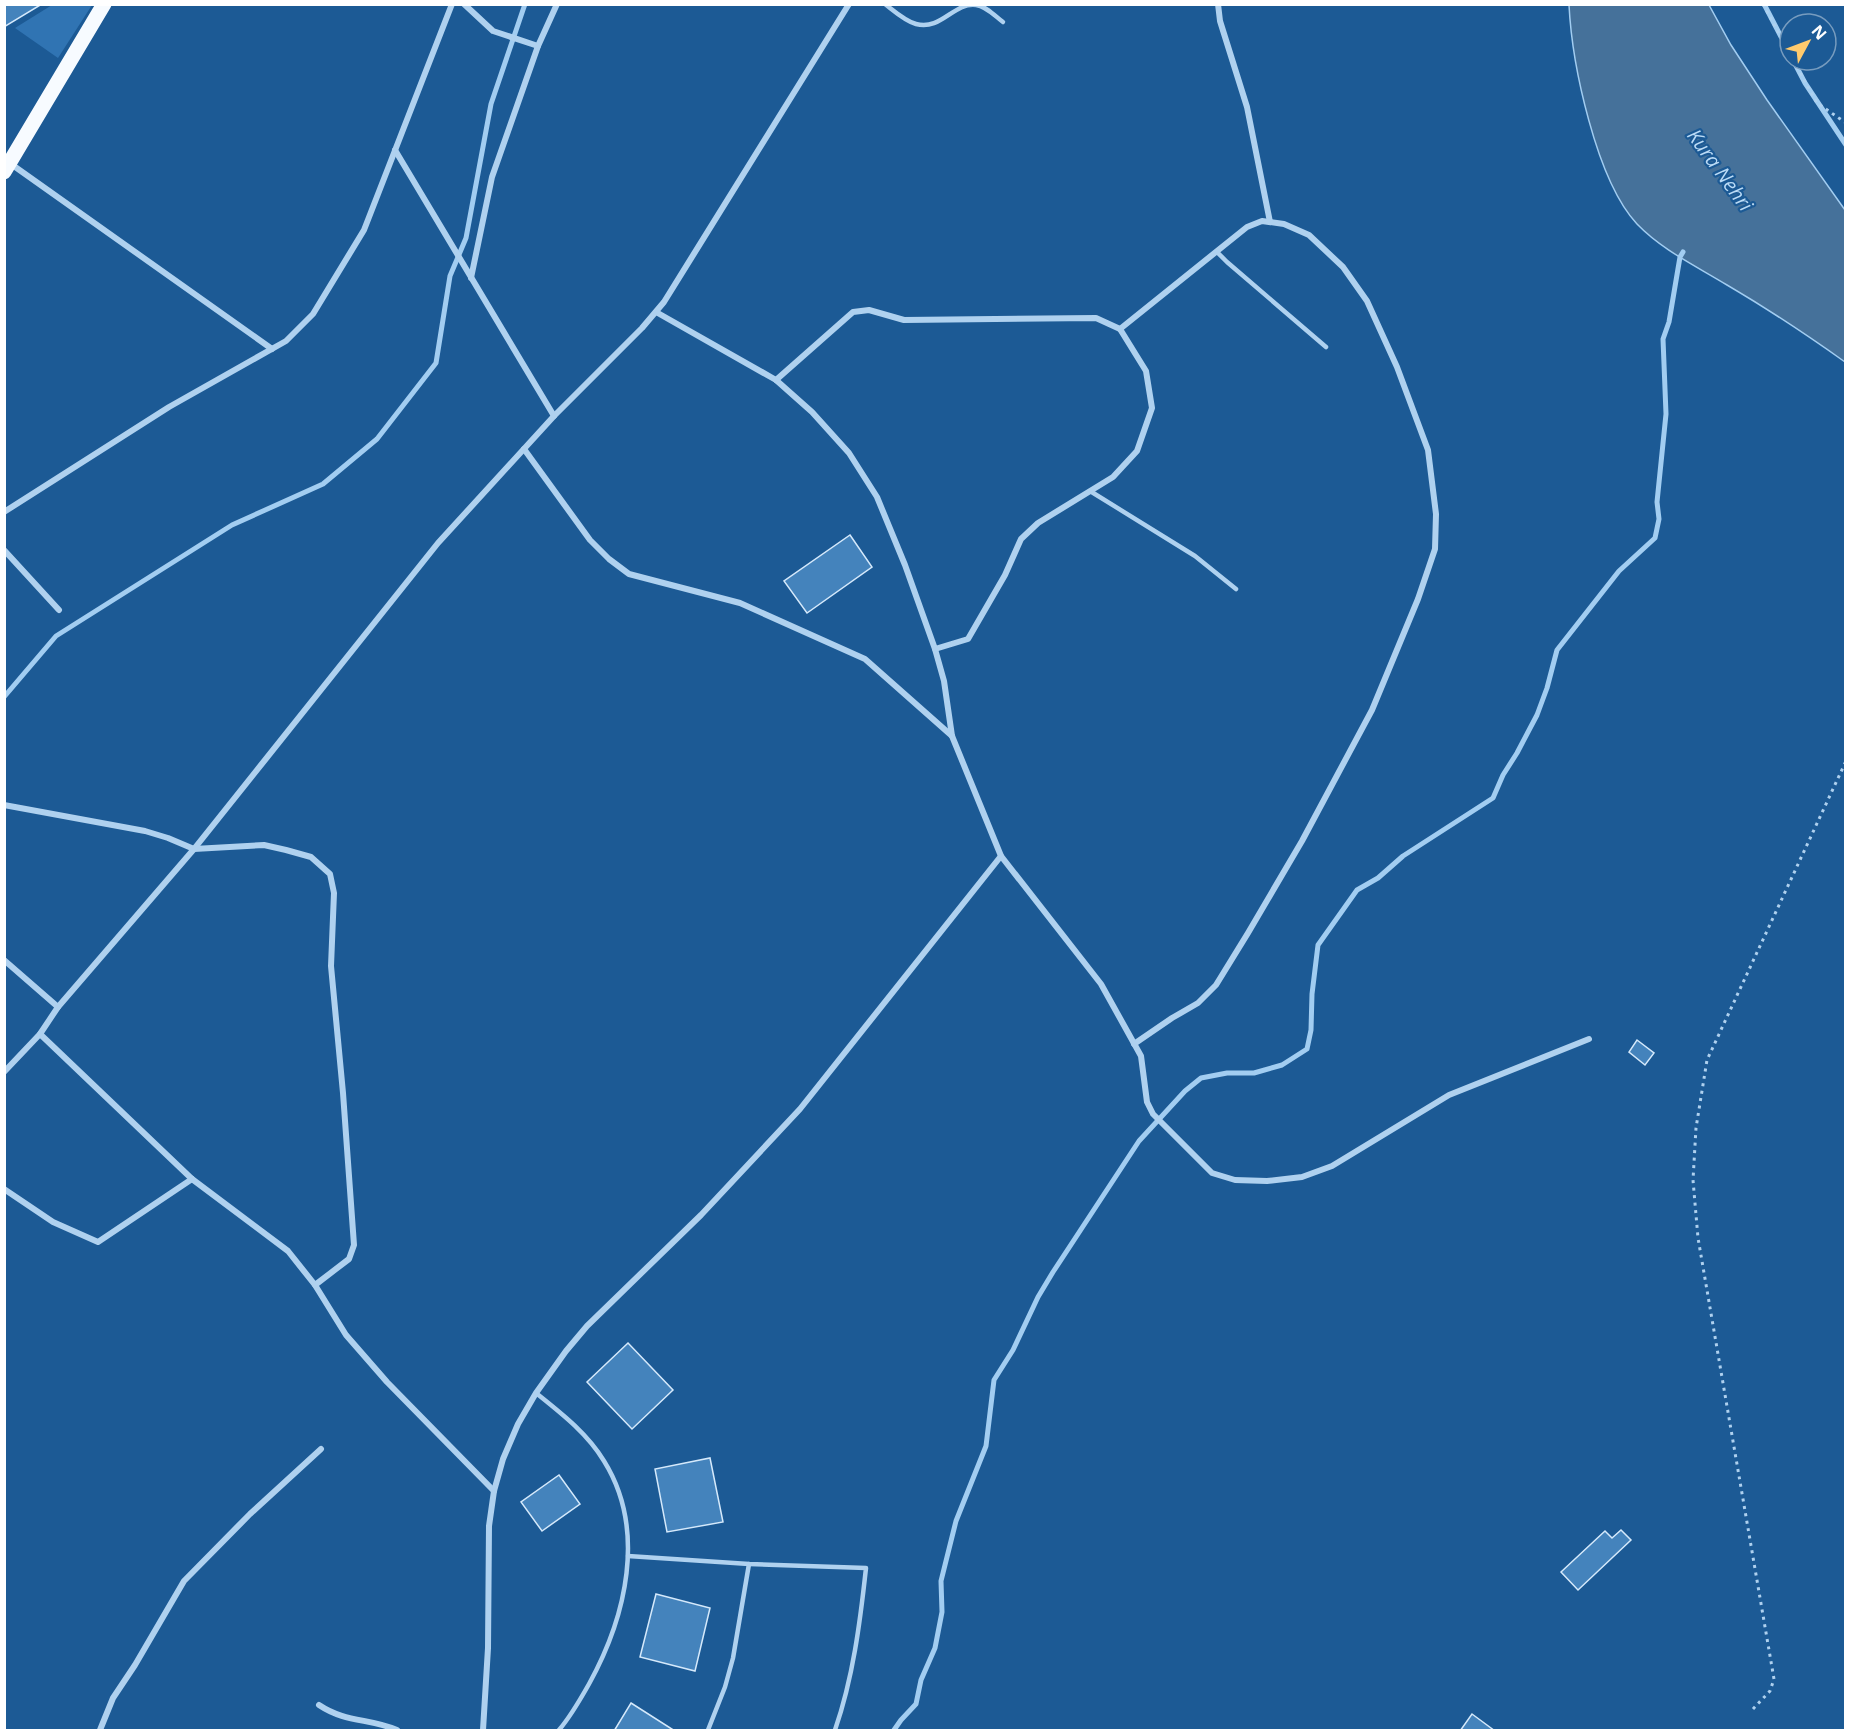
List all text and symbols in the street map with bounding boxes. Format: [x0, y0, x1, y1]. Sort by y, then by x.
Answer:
north arrow [1778, 12, 1838, 72]
text: N [1807, 20, 1832, 44]
water label: Kura Nehri [1681, 123, 1760, 217]

